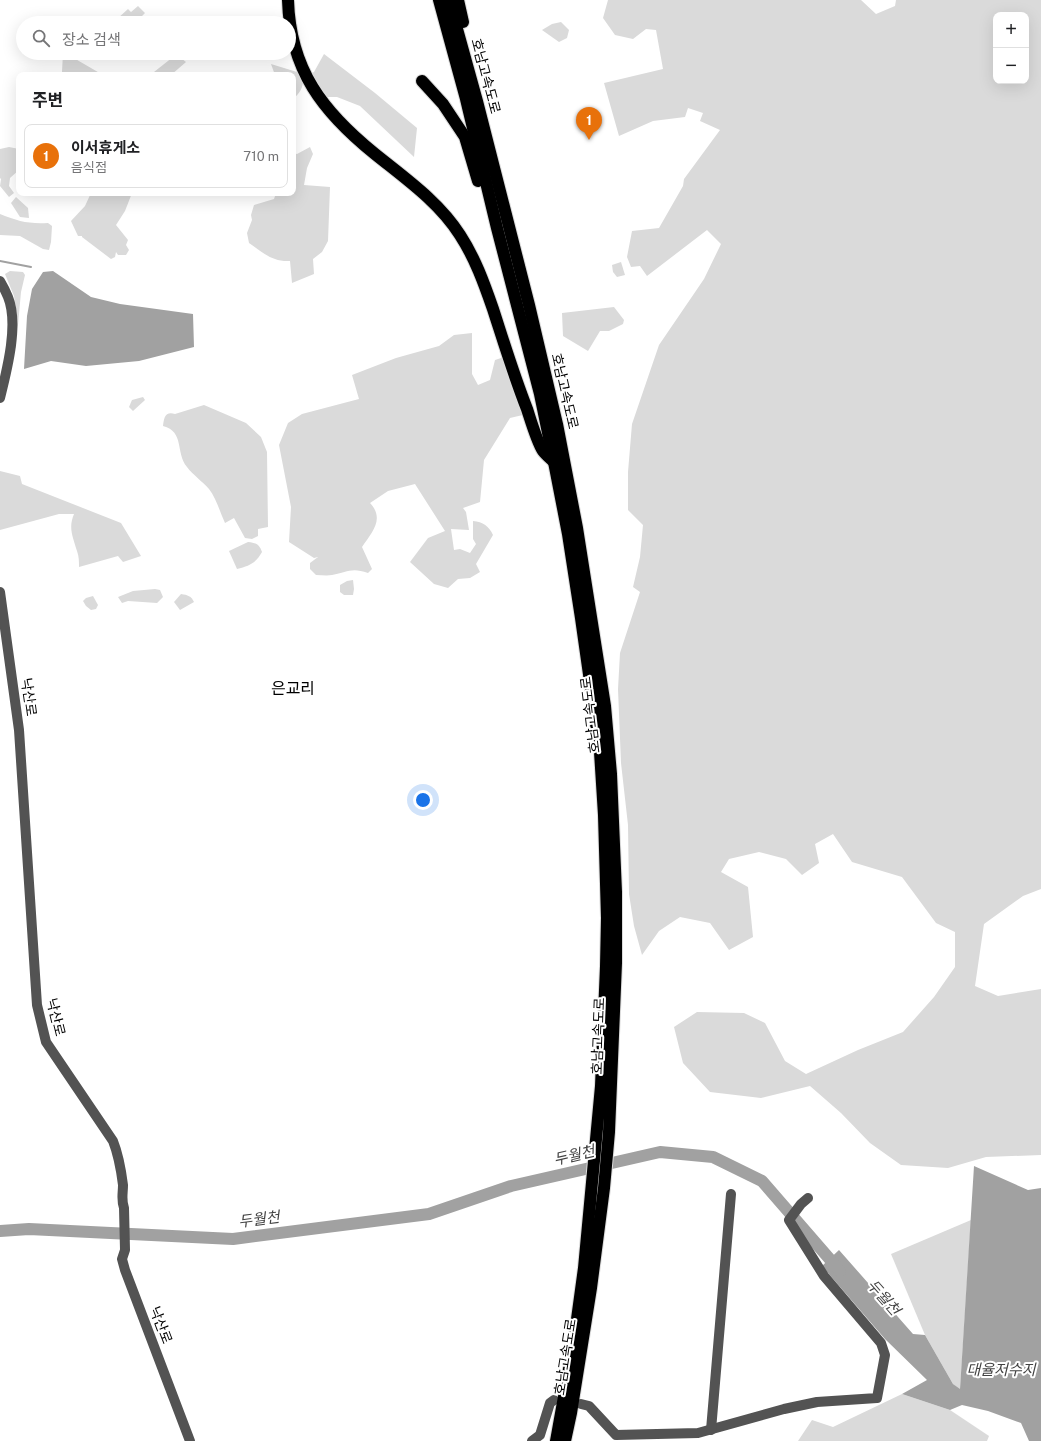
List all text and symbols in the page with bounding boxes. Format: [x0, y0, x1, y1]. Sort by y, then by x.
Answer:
map controls [993, 12, 1029, 84]
button: + [993, 12, 1029, 48]
search box [16, 16, 296, 60]
icon: search [30, 27, 52, 49]
text: 장소 검색 [62, 31, 121, 48]
street label: 호남고속도로 [468, 37, 504, 116]
button: − [993, 48, 1029, 84]
text: 주변 [32, 90, 63, 110]
pin: 1 [576, 107, 602, 140]
text: 이서휴게소 [71, 139, 140, 156]
text: 1 [43, 149, 49, 164]
text: 710 m [243, 149, 279, 164]
text: 음식점 [71, 160, 107, 175]
street label: 호남고속도로 [549, 352, 582, 431]
street label: 호남고속도로 [577, 676, 603, 754]
street label: 낙산로 [18, 677, 40, 717]
district label: 은교리 [271, 679, 315, 698]
your location [413, 790, 433, 810]
street label: 낙산로 [44, 996, 68, 1038]
street label: 호남고속도로 [589, 997, 607, 1075]
water label: 두월천 [552, 1142, 598, 1168]
water label: 두월천 [237, 1208, 283, 1230]
water label: 두월천 [864, 1276, 905, 1320]
street label: 낙산로 [147, 1304, 175, 1346]
street label: 호남고속도로 [551, 1317, 579, 1396]
water label: 대율저수지 [966, 1361, 1037, 1378]

